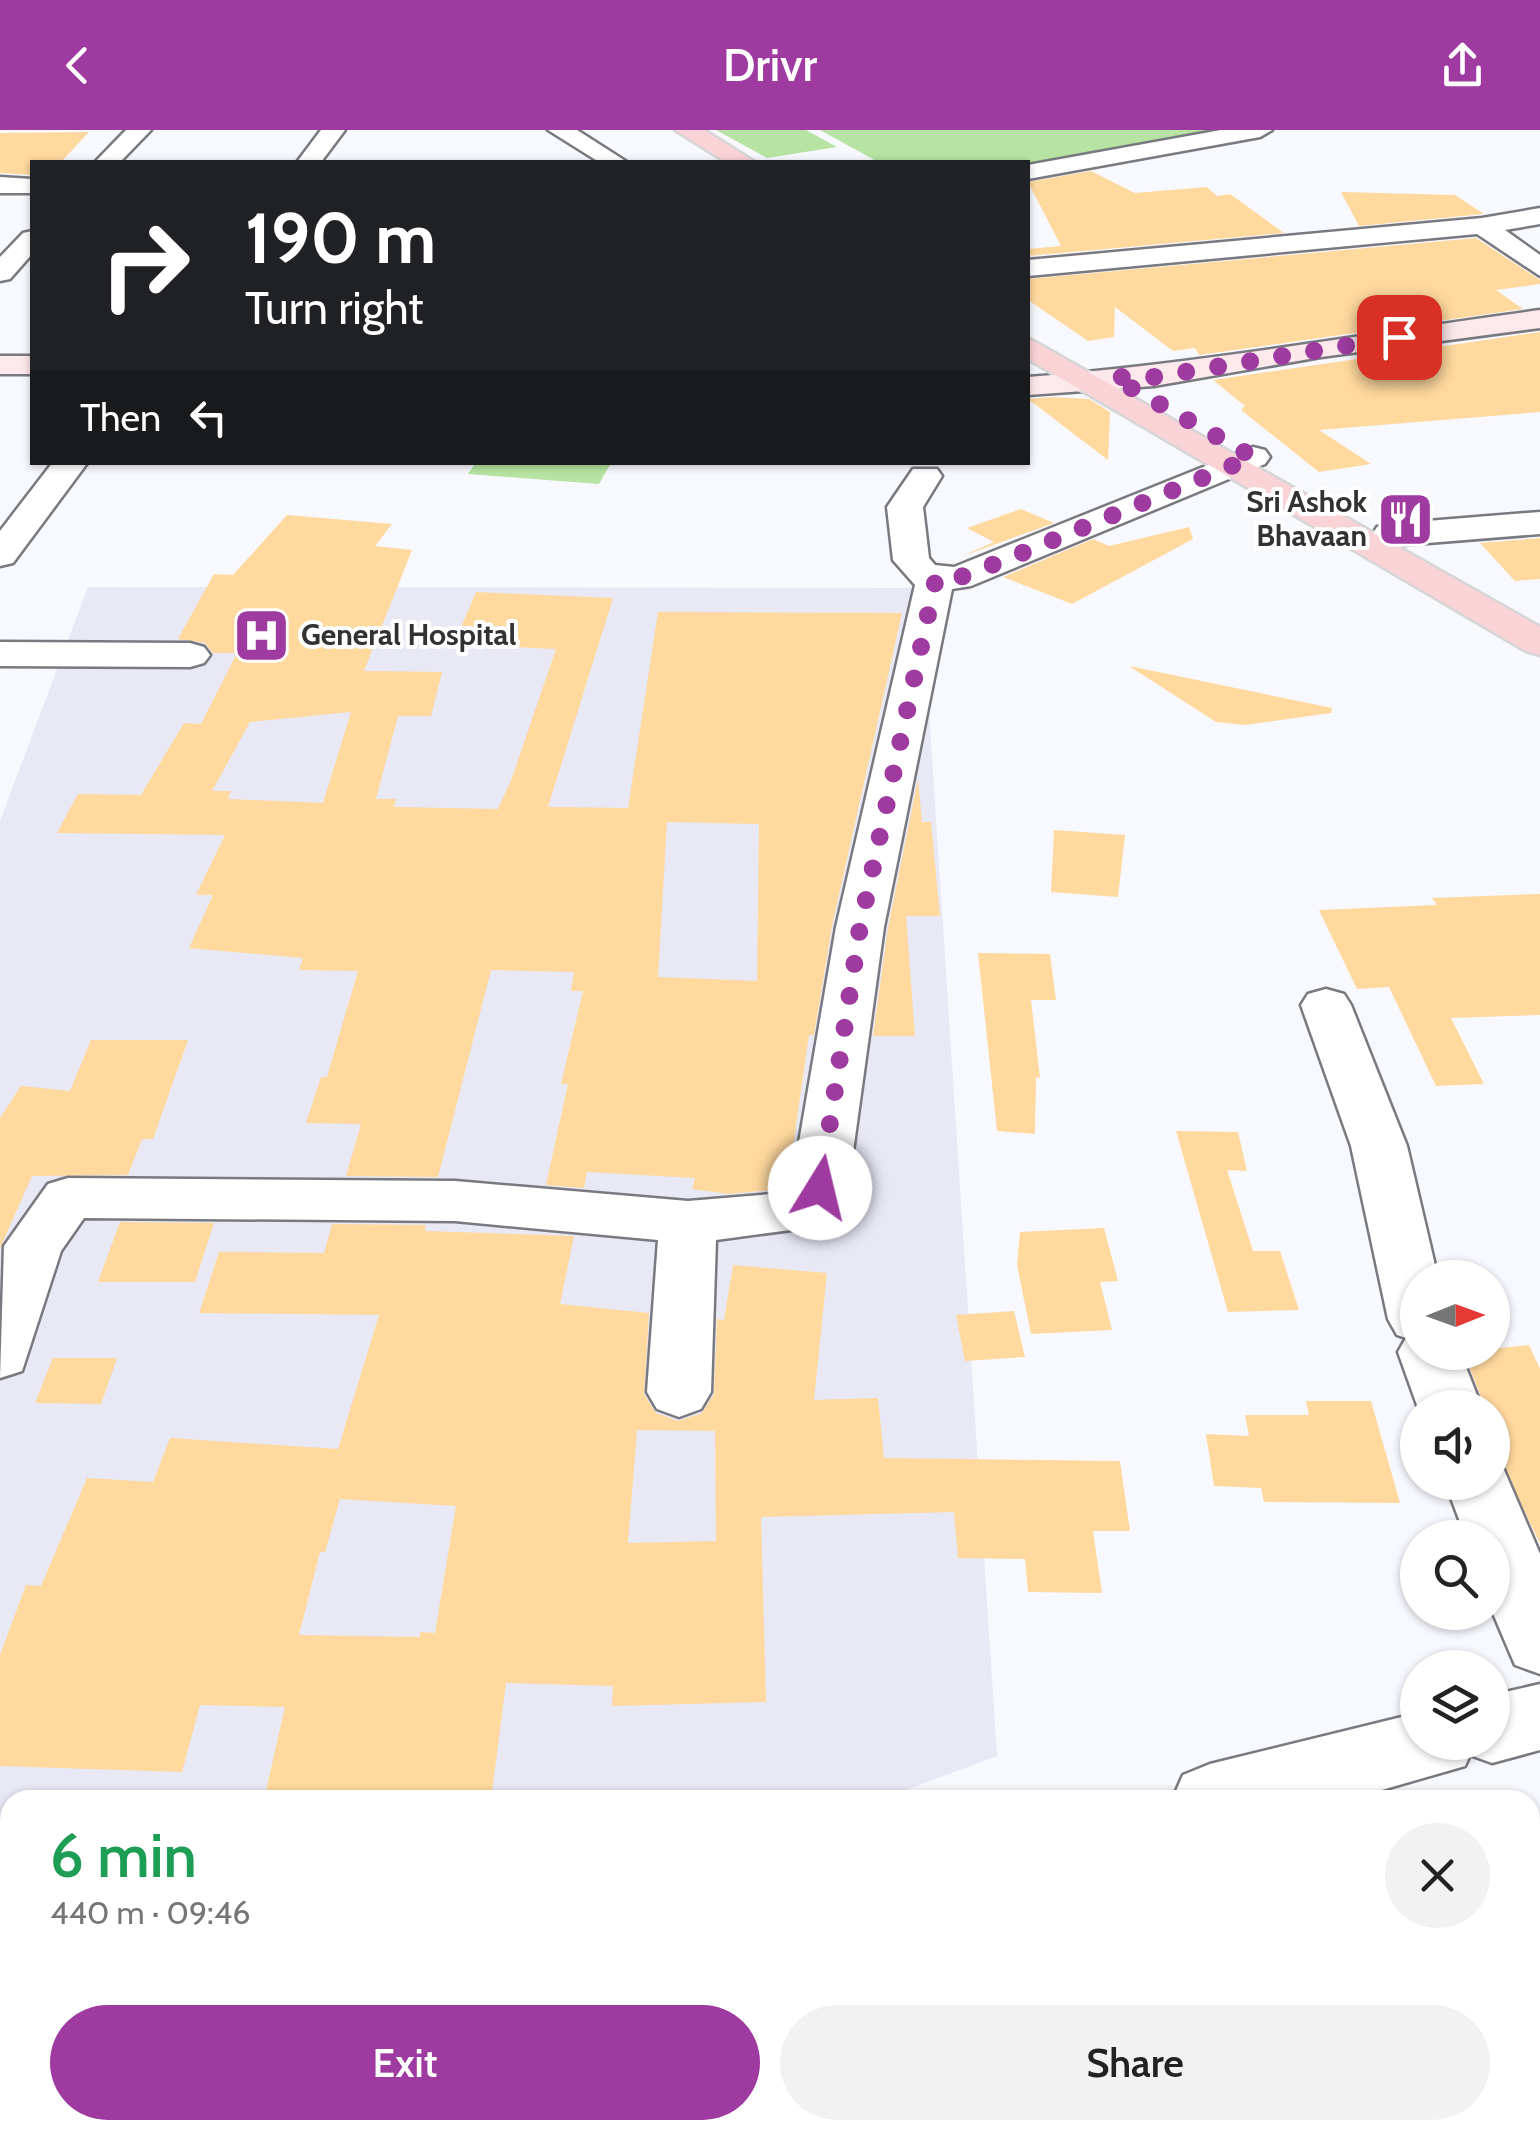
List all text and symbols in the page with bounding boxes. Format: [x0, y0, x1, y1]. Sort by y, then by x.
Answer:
icon: back [50, 38, 105, 93]
text: Drivr [723, 38, 817, 92]
icon: share [1435, 38, 1490, 93]
text: 190 m [245, 195, 436, 281]
icon: right [80, 200, 210, 330]
text: Turn right [245, 281, 424, 335]
pin [1357, 295, 1442, 380]
icon: arrive [1372, 310, 1427, 365]
icon: left [181, 390, 236, 445]
text: Then [80, 394, 161, 441]
place label: Sri Ashok Bhavaan [1246, 483, 1367, 554]
restaurant icon: Sri Ashok Bhavaan [1376, 489, 1436, 549]
hospital icon: General Hospital [232, 605, 292, 665]
place label: General Hospital [301, 616, 516, 653]
position arrow [768, 1136, 872, 1240]
north arrow [1400, 1260, 1510, 1370]
map controls [1400, 1260, 1510, 1760]
button: sound [1400, 1390, 1510, 1500]
button: search [1400, 1520, 1510, 1630]
button: layers [1400, 1650, 1510, 1760]
text: 6 min [50, 1819, 197, 1892]
button: close [1385, 1823, 1490, 1928]
text: 440 m · 09:46 [50, 1893, 250, 1932]
button: Exit [50, 2005, 760, 2120]
button: Share [780, 2005, 1490, 2120]

